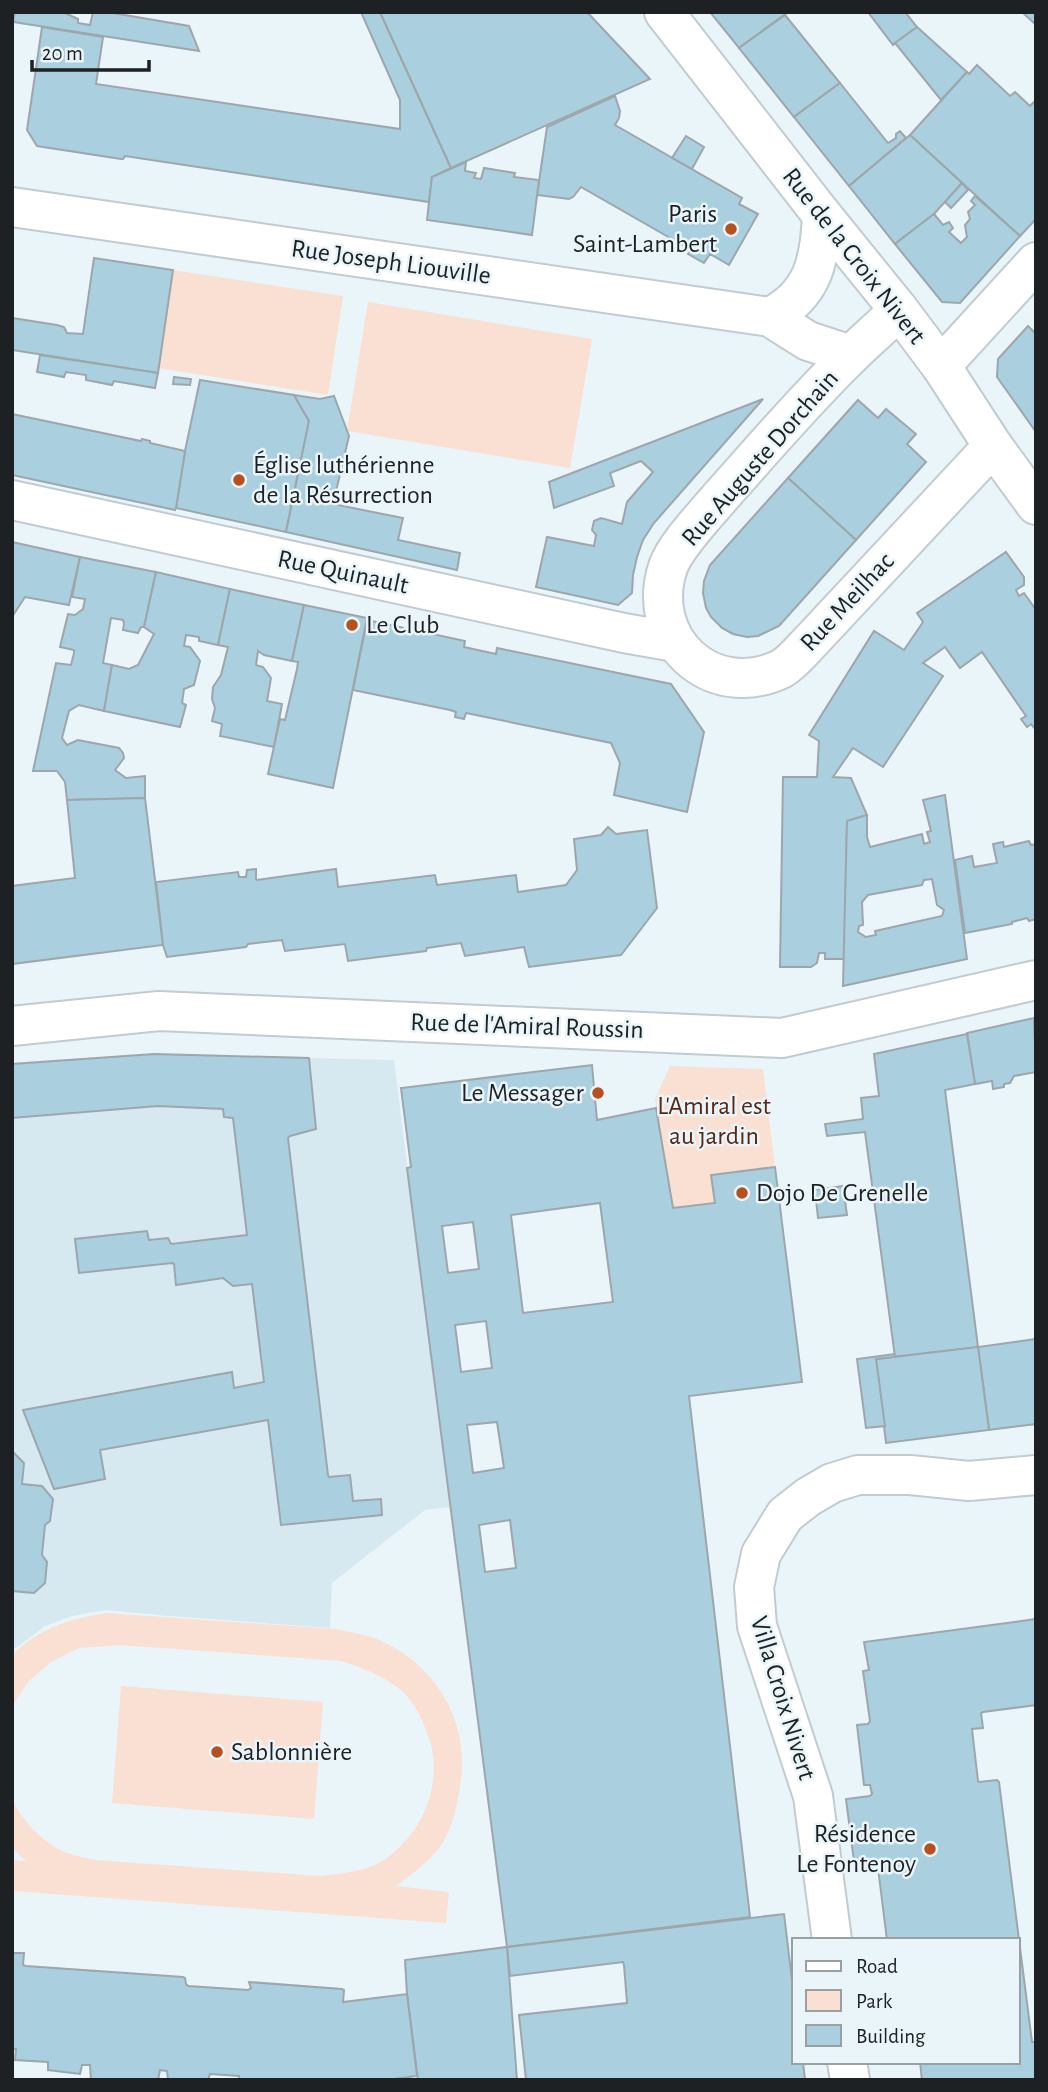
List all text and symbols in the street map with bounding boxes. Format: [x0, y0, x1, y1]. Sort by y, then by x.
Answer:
scale bar [32, 28, 149, 72]
text: 20 m [42, 43, 83, 64]
street label: Rue de la Croix Nivert [777, 163, 931, 349]
place label: Paris Saint-Lambert [573, 201, 717, 257]
marker: Paris Saint-Lambert [723, 221, 739, 237]
street label: Rue Joseph Liouville [290, 235, 492, 289]
street label: Rue Auguste Dorchain [677, 365, 843, 551]
place label: Église luthérienne de la Résurrection [253, 450, 434, 508]
marker: Église luthérienne de la Résurrection [231, 472, 247, 488]
street label: Rue Quinault [275, 545, 411, 599]
street label: Rue Meilhac [795, 548, 899, 656]
place label: Le Club [366, 612, 439, 638]
marker: Le Club [344, 617, 360, 633]
street label: Rue de l'Amiral Roussin [410, 1009, 644, 1043]
place label: Le Messager [461, 1080, 585, 1106]
marker: Le Messager [590, 1085, 606, 1101]
park label: L'Amiral est au jardin [657, 1093, 771, 1149]
place label: Dojo De Grenelle [756, 1180, 928, 1206]
marker: Dojo De Grenelle [734, 1185, 750, 1201]
street label: Villa Croix Nivert [746, 1613, 820, 1783]
place label: Sablonnière [231, 1739, 352, 1765]
marker: Sablonnière [209, 1744, 225, 1760]
place label: Résidence Le Fontenoy [796, 1821, 916, 1877]
marker: Résidence Le Fontenoy [922, 1841, 938, 1857]
legend [792, 1938, 1020, 2064]
text: Road [856, 1956, 898, 1977]
text: Park [856, 1991, 893, 2012]
text: Building [856, 2026, 926, 2047]

